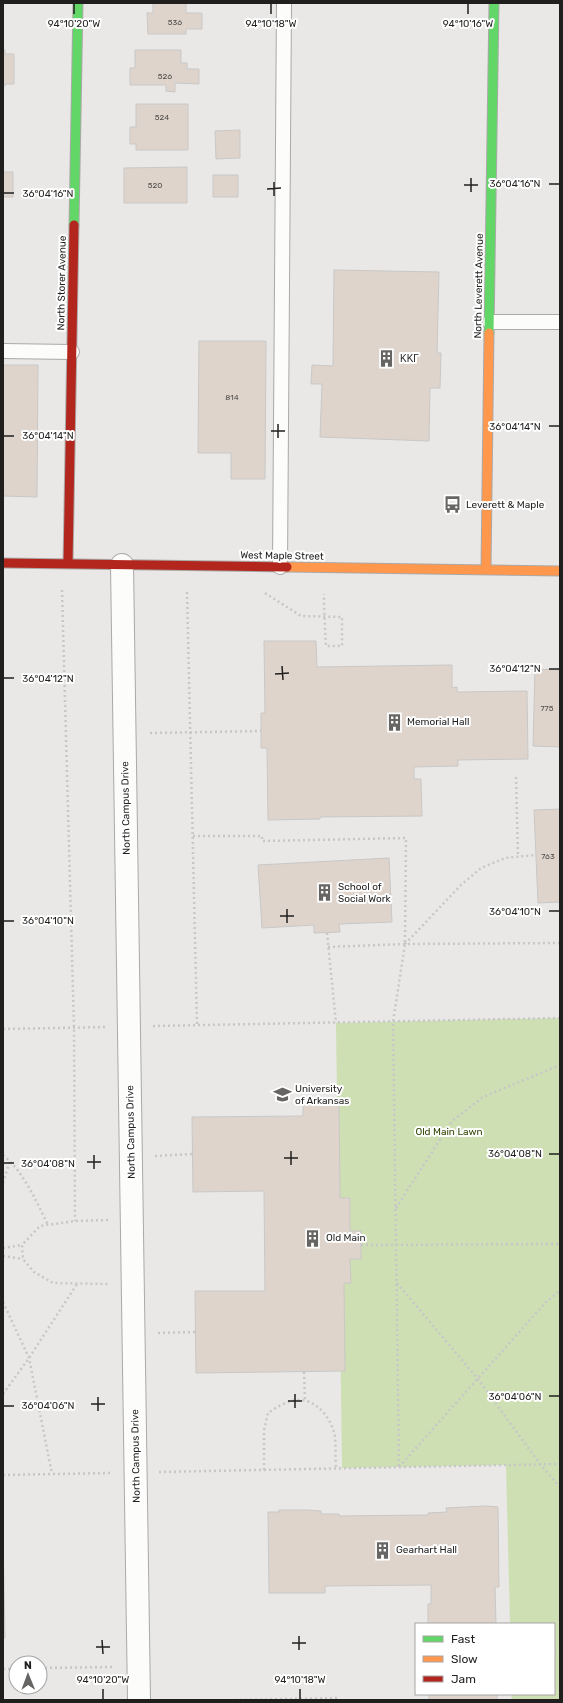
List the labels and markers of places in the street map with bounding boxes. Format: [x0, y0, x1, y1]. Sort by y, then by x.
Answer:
building icon: ΚΚΓ [377, 349, 397, 369]
place label: ΚΚΓ [400, 353, 419, 365]
bus stop icon: Leverett & Maple [443, 495, 463, 515]
place label: Leverett & Maple [466, 499, 545, 511]
building icon: Memorial Hall [384, 712, 404, 732]
place label: Memorial Hall [407, 716, 469, 728]
place label: School of Social Work [338, 881, 391, 905]
building icon: School of Social Work [315, 883, 335, 903]
place label: University of Arkansas [295, 1083, 349, 1107]
school or university icon: University of Arkansas [272, 1085, 292, 1105]
building icon: Old Main [303, 1228, 323, 1248]
place label: Old Main [326, 1232, 366, 1244]
building icon: Gearhart Hall [373, 1540, 393, 1560]
place label: Gearhart Hall [396, 1544, 457, 1556]

